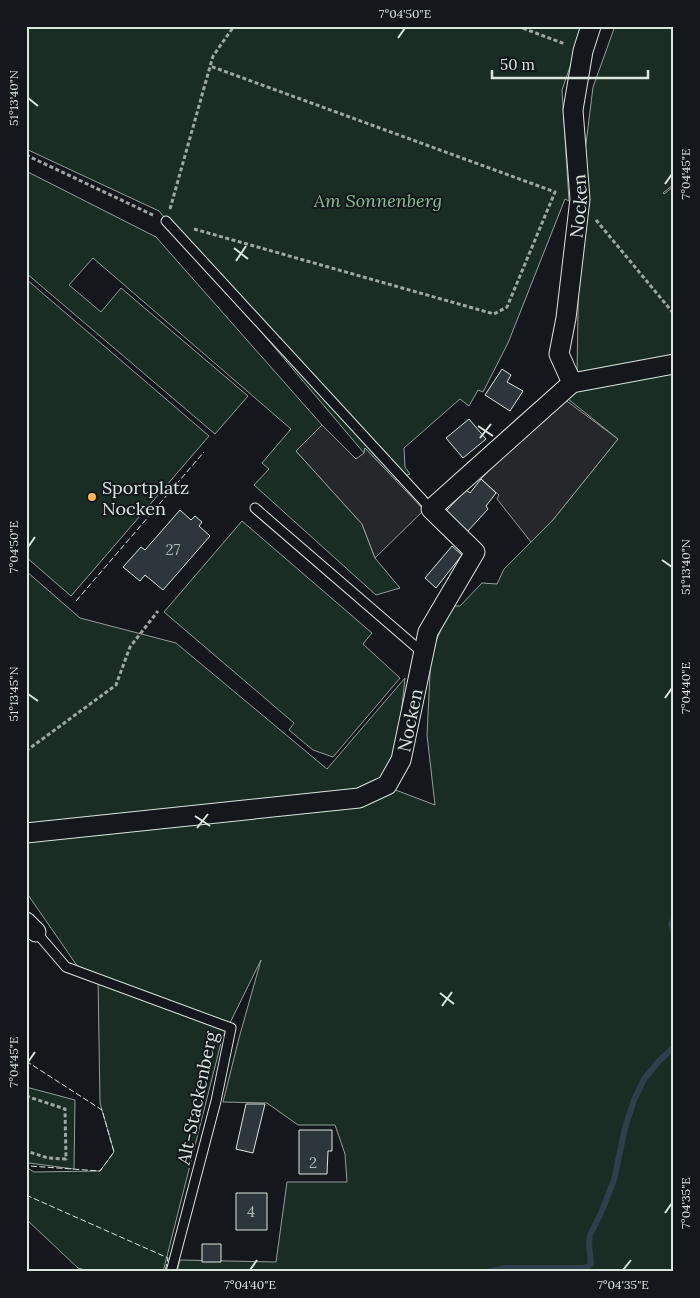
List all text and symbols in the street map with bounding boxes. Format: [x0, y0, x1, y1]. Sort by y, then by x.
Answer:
text: 7°04'50"E [379, 6, 431, 21]
scale bar [492, 48, 649, 80]
text: 50 m [500, 55, 535, 74]
text: 51°13'40"N [6, 70, 21, 126]
text: 7°04'45"E [678, 149, 693, 199]
street label: Nocken [564, 173, 592, 239]
park label: Am Sonnenberg [313, 189, 442, 212]
place label: Sportplatz Nocken [102, 476, 189, 520]
marker: Sportplatz Nocken [86, 491, 98, 503]
text: 7°04'50"E [6, 521, 21, 573]
text: 51°13'40"N [678, 539, 693, 595]
house number: 27 [166, 540, 181, 559]
text: 7°04'40"E [678, 662, 693, 714]
text: 51°13'45"N [6, 666, 21, 722]
street label: Nocken [392, 687, 427, 754]
street label: Alt-Stackenberg [171, 1028, 223, 1168]
text: 7°04'45"E [6, 1037, 21, 1087]
house number: 2 [309, 1153, 317, 1172]
text: 7°04'35"E [678, 1177, 693, 1229]
house number: 4 [247, 1202, 255, 1221]
text: 7°04'40"E [224, 1277, 276, 1292]
text: 7°04'35"E [597, 1277, 649, 1292]

